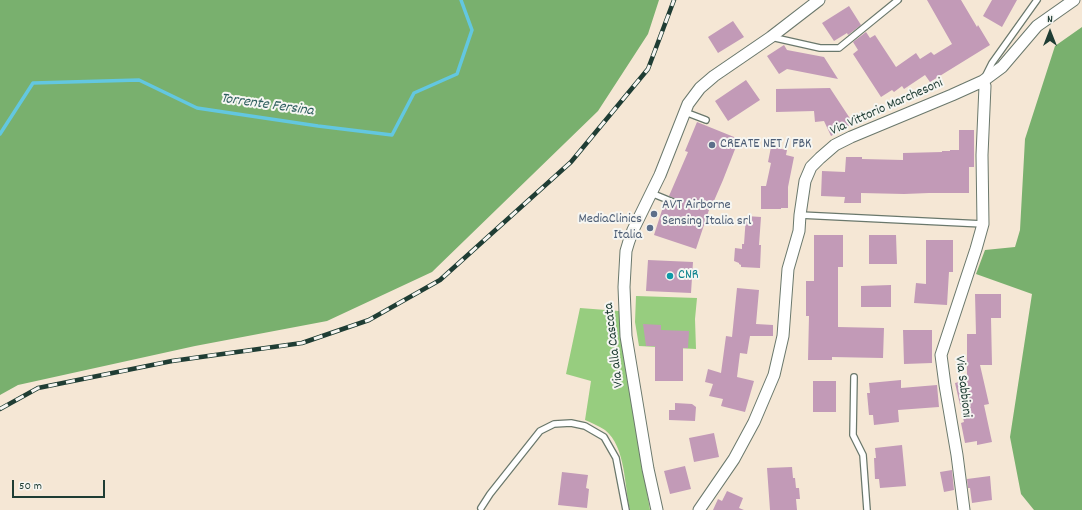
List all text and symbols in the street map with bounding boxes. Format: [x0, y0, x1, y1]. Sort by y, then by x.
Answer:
north arrow [1030, 12, 1070, 52]
text: N [1047, 12, 1053, 28]
street label: Via Vittorio Marchesoni [828, 76, 946, 140]
water label: Torrente Fersina [219, 91, 315, 121]
place label: CREATE NET / FBK [720, 137, 812, 153]
marker: CREATE NET / FBK [707, 140, 717, 150]
place label: AVT Airborne Sensing Italia srl [662, 198, 751, 230]
marker: AVT Airborne Sensing Italia srl [649, 209, 659, 219]
place label: MediaClinics Italia [579, 212, 642, 244]
marker: MediaClinics Italia [645, 223, 655, 233]
place label: CNR [678, 268, 699, 284]
marker: CNR [665, 271, 675, 281]
street label: Via alla Cascata [601, 302, 629, 388]
street label: Via Sabbioni [950, 355, 974, 419]
scale bar [14, 472, 107, 498]
text: 50 m [19, 478, 42, 495]

